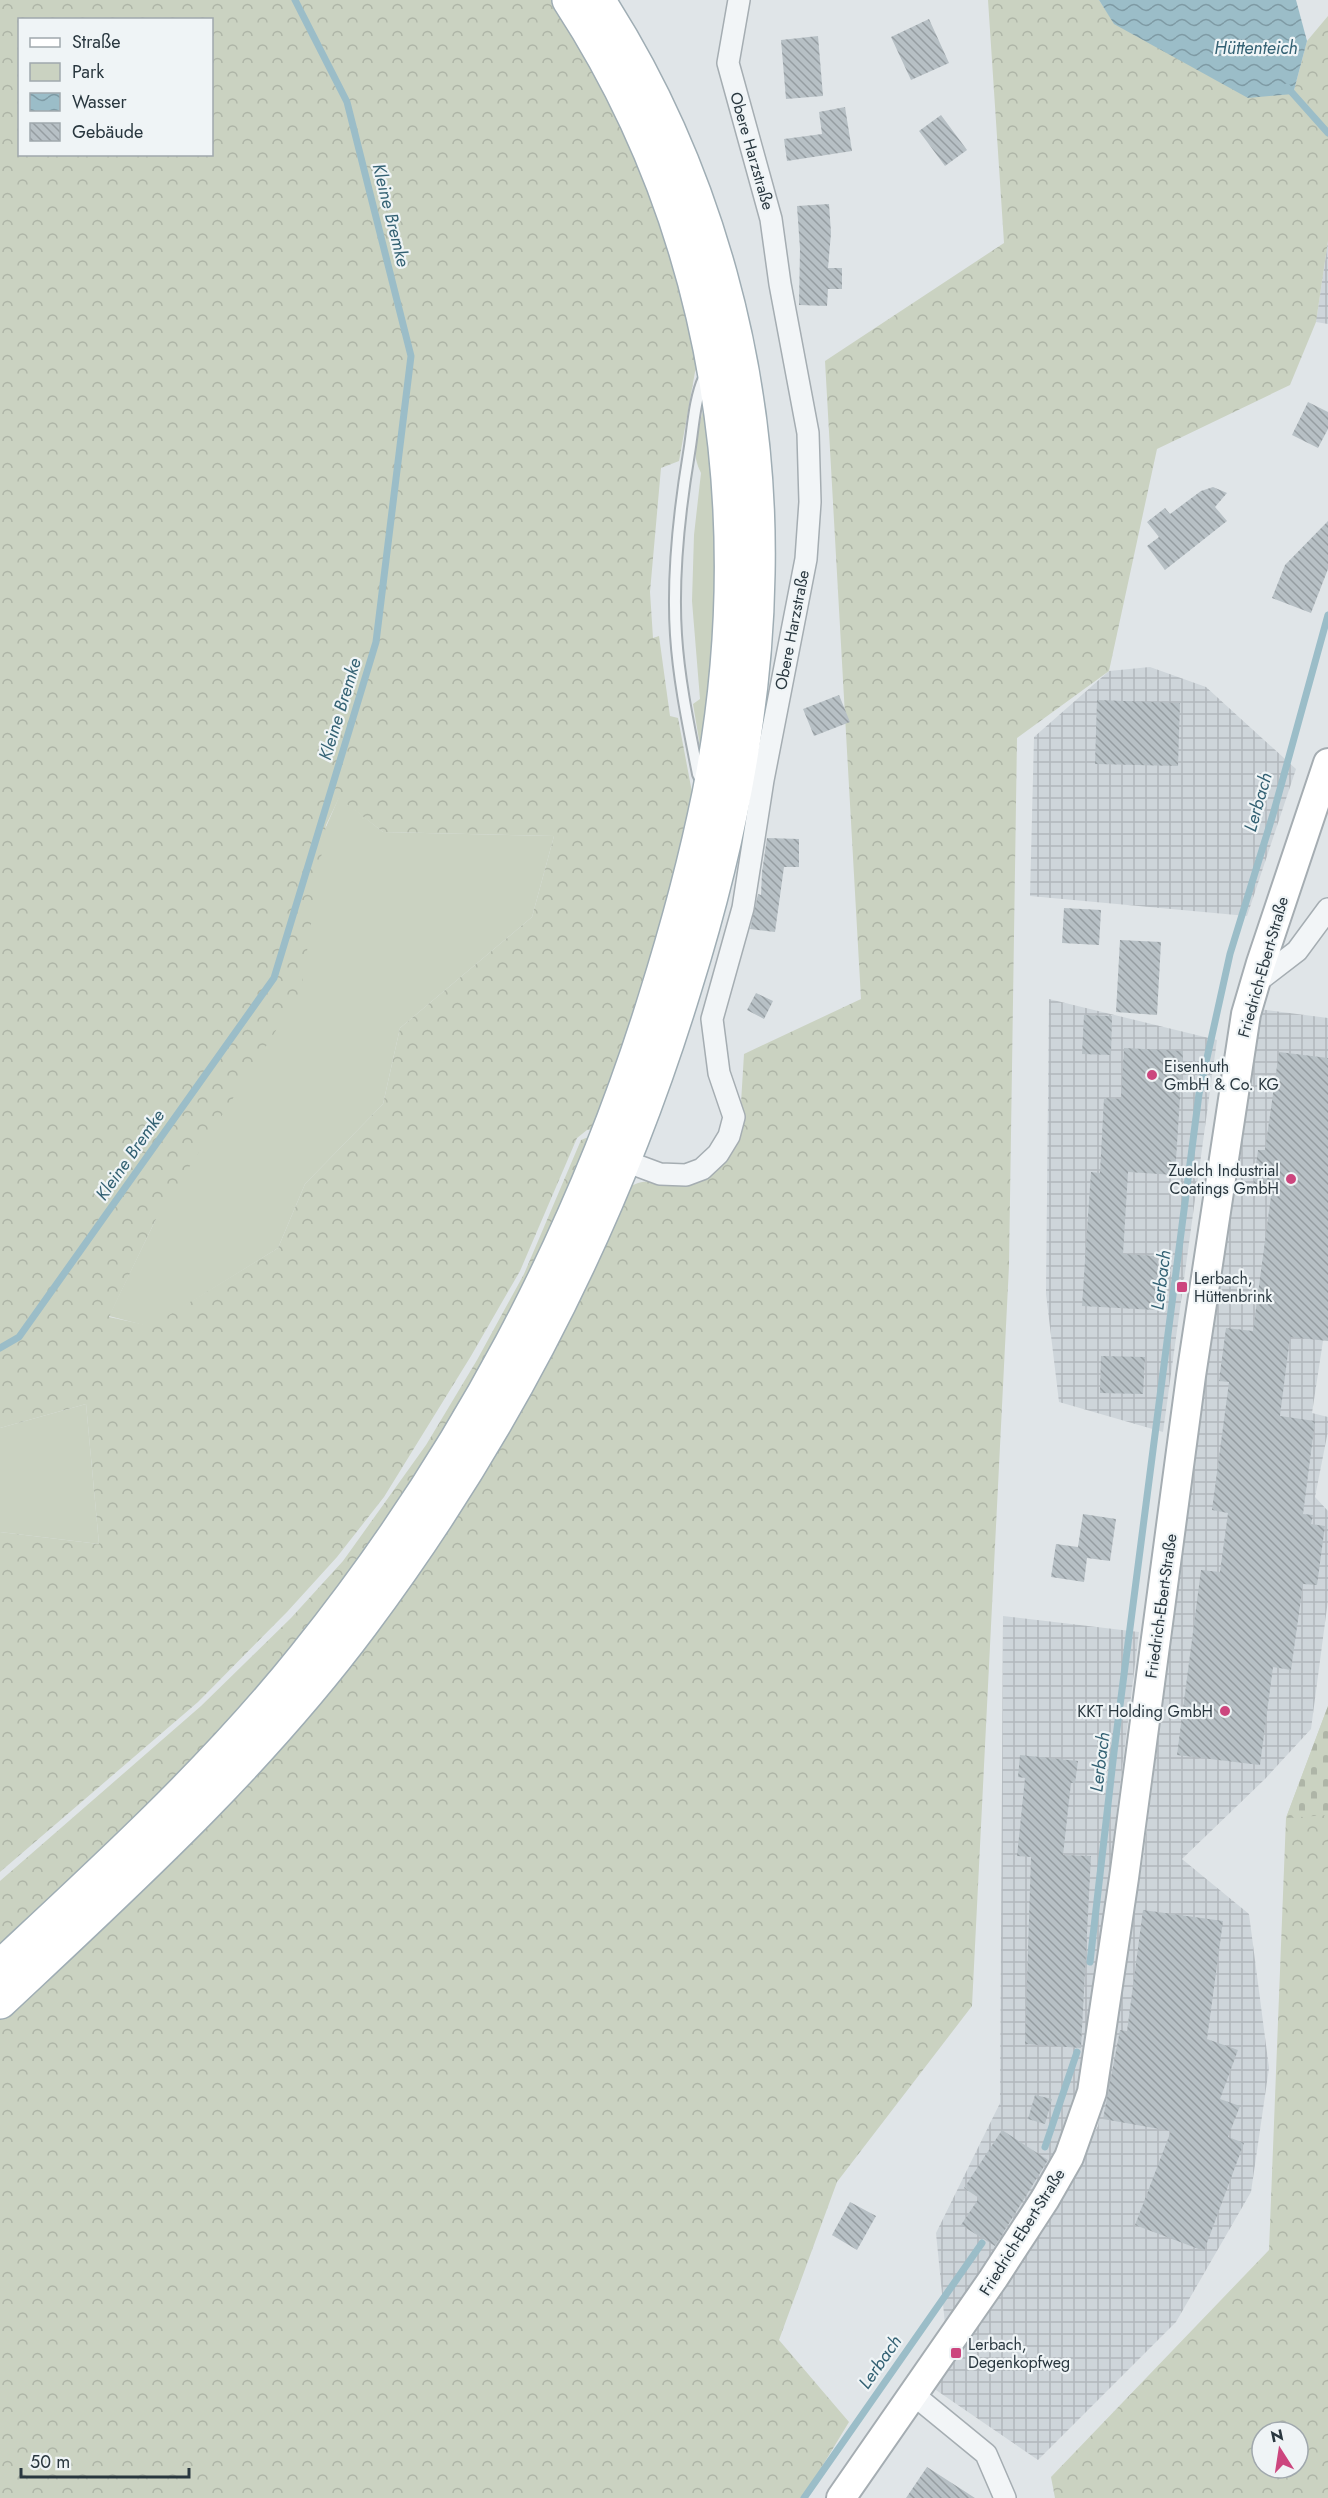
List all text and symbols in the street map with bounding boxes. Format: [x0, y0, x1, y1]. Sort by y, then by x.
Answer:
legend [18, 18, 213, 156]
text: Straße [72, 29, 120, 55]
water label: Hüttenteich [1214, 35, 1298, 61]
text: Park [72, 59, 104, 85]
text: Wasser [72, 89, 127, 115]
street label: Obere Harzstraße [724, 89, 780, 213]
text: Gebäude [72, 119, 143, 145]
water label: Kleine Bremke [366, 161, 416, 269]
street label: Obere Harzstraße [769, 568, 815, 692]
water label: Kleine Bremke [312, 655, 368, 763]
water label: Lerbach [1237, 769, 1279, 835]
street label: Friedrich-Ebert-Straße [1232, 894, 1294, 1040]
place label: Eisenhuth GmbH & Co. KG [1164, 1055, 1279, 1096]
marker: Eisenhuth GmbH & Co. KG [1145, 1068, 1159, 1082]
water label: Kleine Bremke [89, 1104, 171, 1206]
place label: Zuelch Industrial Coatings GmbH [1168, 1159, 1279, 1200]
marker: Zuelch Industrial Coatings GmbH [1284, 1172, 1298, 1186]
water label: Lerbach [1144, 1248, 1178, 1312]
place label: Lerbach, Hüttenbrink [1194, 1267, 1273, 1308]
marker: Lerbach, Hüttenbrink [1175, 1280, 1189, 1294]
street label: Friedrich-Ebert-Straße [1139, 1532, 1183, 1680]
place label: KKT Holding GmbH [1077, 1700, 1213, 1723]
marker: KKT Holding GmbH [1218, 1704, 1232, 1718]
water label: Lerbach [1083, 1730, 1117, 1794]
street label: Friedrich-Ebert-Straße [974, 2164, 1070, 2300]
water label: Lerbach [852, 2330, 908, 2394]
place label: Lerbach, Degenkopfweg [968, 2333, 1070, 2374]
marker: Lerbach, Degenkopfweg [949, 2346, 963, 2360]
north arrow [1250, 2420, 1310, 2480]
text: N [1268, 2423, 1286, 2448]
scale bar [21, 2441, 189, 2479]
text: 50 m [30, 2449, 70, 2475]

